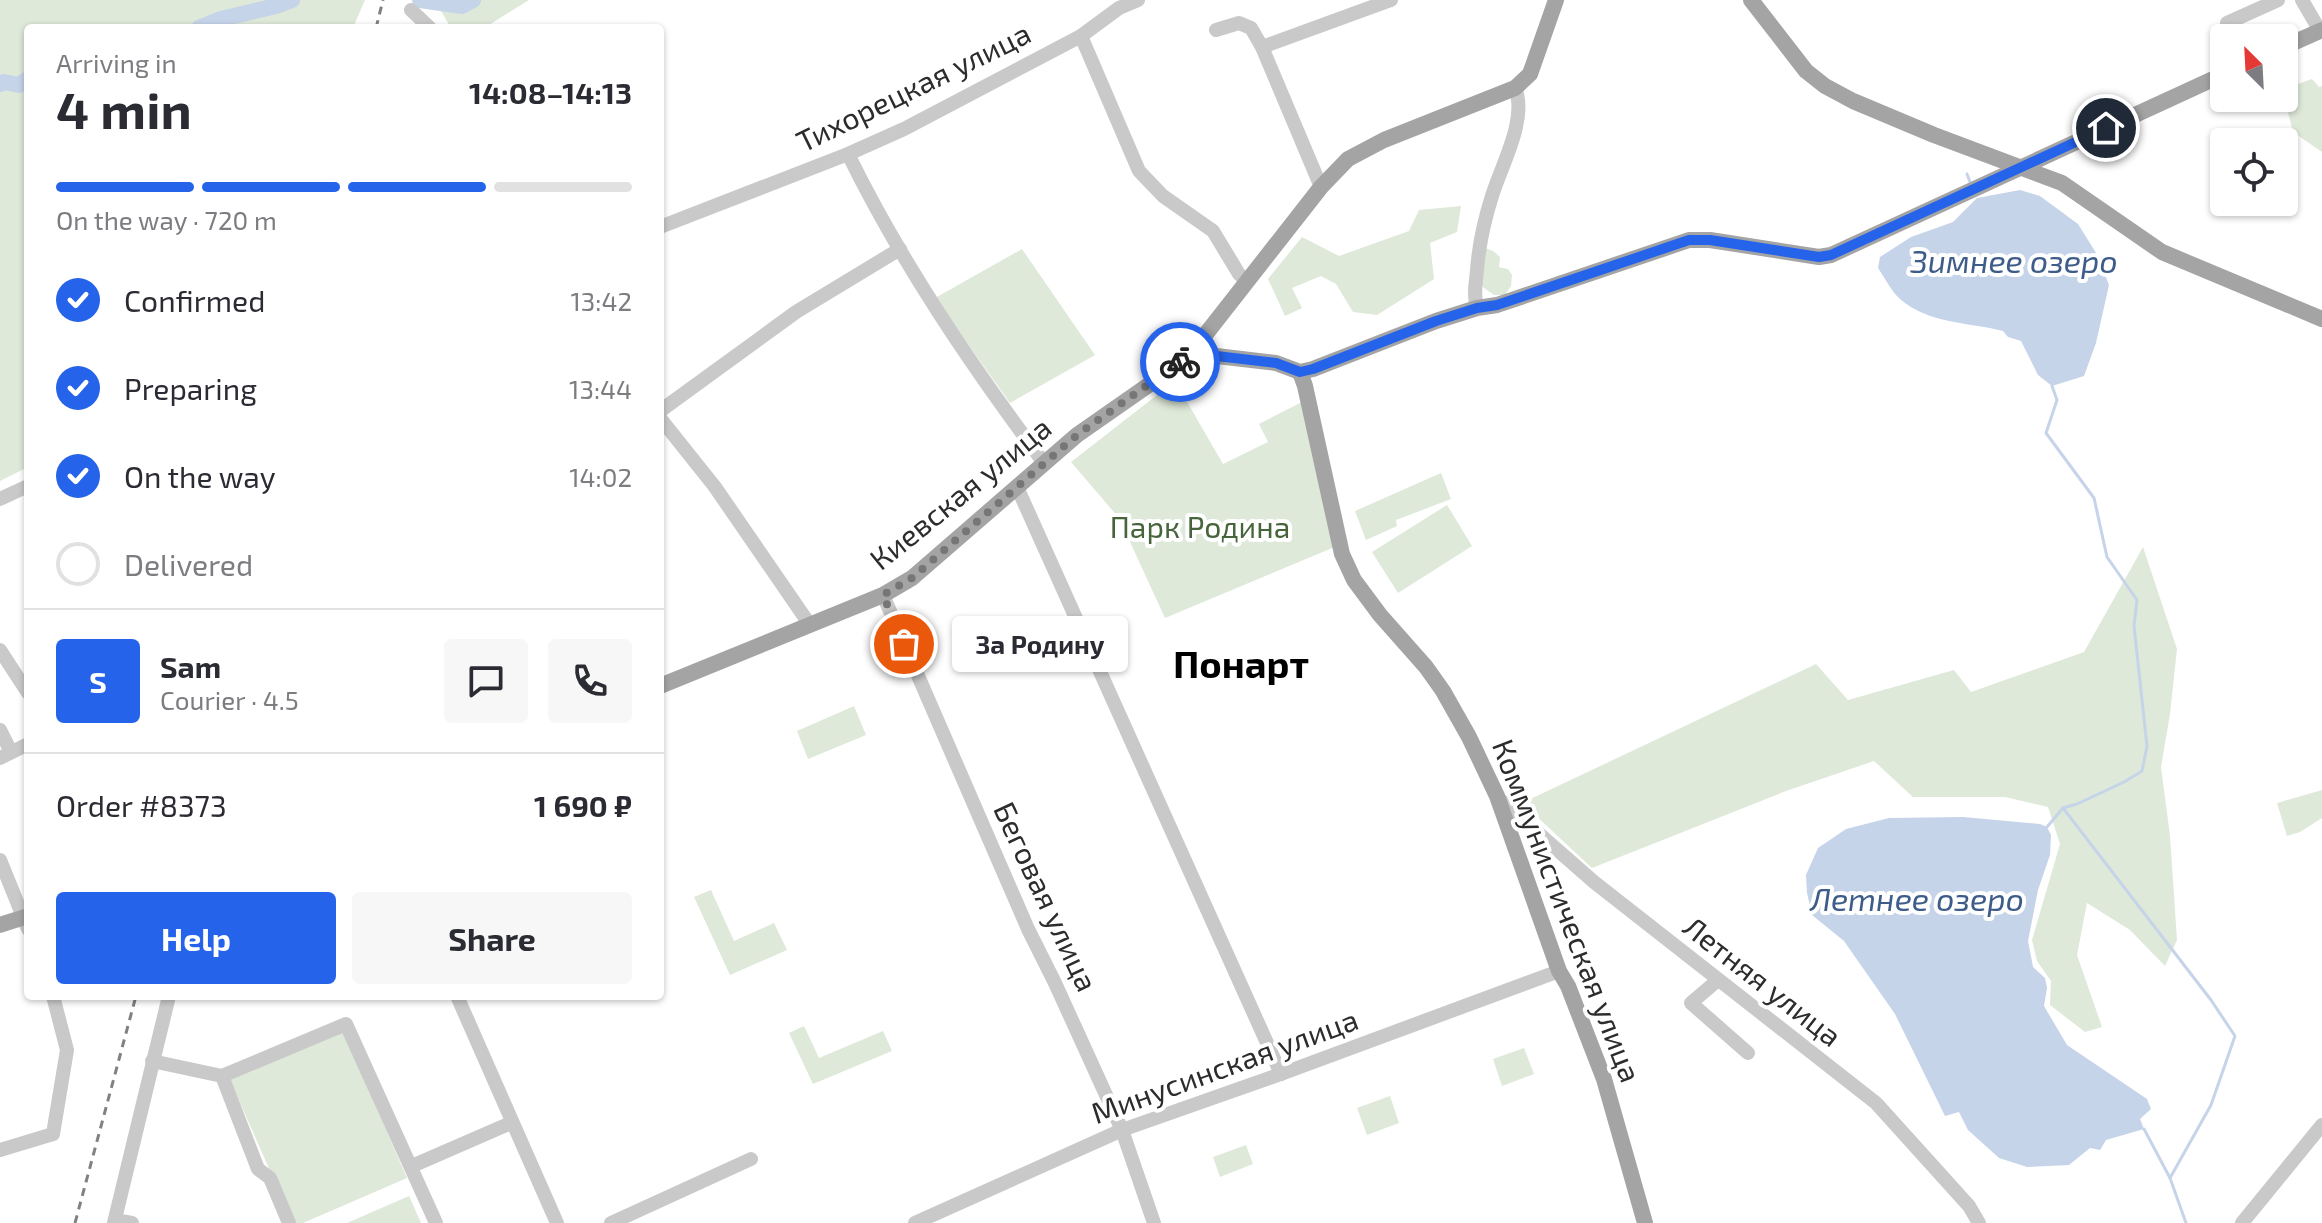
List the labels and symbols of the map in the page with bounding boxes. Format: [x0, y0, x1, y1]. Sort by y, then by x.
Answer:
street label: Тихорецкая улица [790, 14, 1037, 159]
north arrow [2210, 24, 2298, 112]
pin [2072, 94, 2140, 162]
water label: Зимнее озеро [1909, 241, 2118, 279]
courier [1140, 322, 1220, 402]
street label: Киевская улица [862, 408, 1058, 577]
park label: Парк Родина [1110, 508, 1290, 544]
pin [870, 610, 938, 678]
callout: За Родину [952, 616, 1128, 672]
district label: Понарт [1173, 640, 1309, 686]
street label: Коммунистическая улица [1485, 734, 1650, 1087]
street label: Беговая улица [986, 796, 1106, 997]
water label: Летнее озеро [1809, 879, 2024, 917]
street label: Летняя улица [1677, 908, 1849, 1054]
street label: Минусинская улица [1086, 1000, 1363, 1131]

